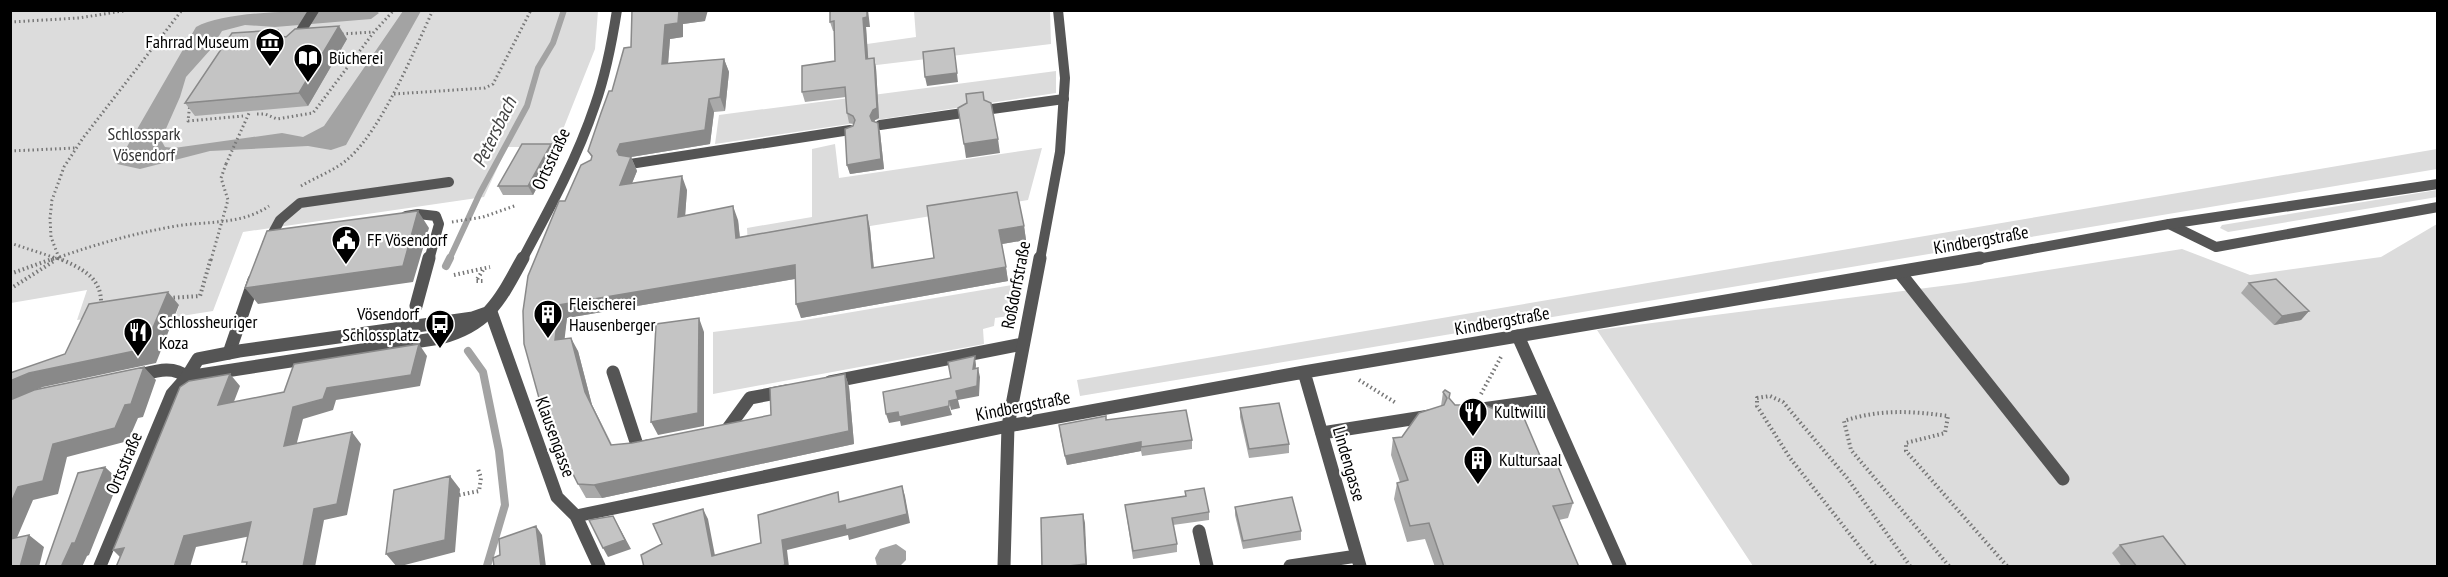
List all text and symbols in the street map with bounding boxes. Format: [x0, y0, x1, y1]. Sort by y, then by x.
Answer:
museum icon: Fahrrad Museum [254, 26, 286, 68]
place label: Fahrrad Museum [145, 30, 249, 53]
library icon: Bücherei [292, 42, 324, 84]
place label: Bücherei [329, 46, 383, 69]
water label: Petersbach [466, 91, 523, 171]
park label: Schlosspark Vösendorf [107, 122, 181, 166]
street label: Ortsstraße [526, 124, 575, 193]
street label: Kindbergstraße [1932, 220, 2030, 259]
public building icon: FF Vösendorf [330, 224, 362, 266]
place label: FF Vösendorf [367, 228, 449, 251]
street label: Roßdorfstraße [996, 239, 1035, 331]
place label: Fleischerei Hausenberger [569, 292, 655, 336]
building icon: Fleischerei Hausenberger [532, 298, 564, 340]
street label: Kindbergstraße [1453, 301, 1551, 340]
place label: Vösendorf Schlossplatz [342, 302, 420, 346]
bus stop icon: Vösendorf Schlossplatz [424, 308, 456, 350]
place label: Schlossheuriger Koza [159, 310, 257, 354]
restaurant icon: Schlossheuriger Koza [122, 316, 154, 358]
street label: Kindbergstraße [974, 385, 1072, 426]
street label: Klausengasse [530, 393, 581, 480]
restaurant icon: Kultwilli [1457, 396, 1489, 438]
place label: Kultwilli [1494, 400, 1546, 423]
street label: Lindengasse [1328, 424, 1371, 504]
street label: Ortsstraße [100, 428, 147, 498]
building icon: Kultursaal [1462, 444, 1494, 486]
place label: Kultursaal [1499, 448, 1563, 471]

